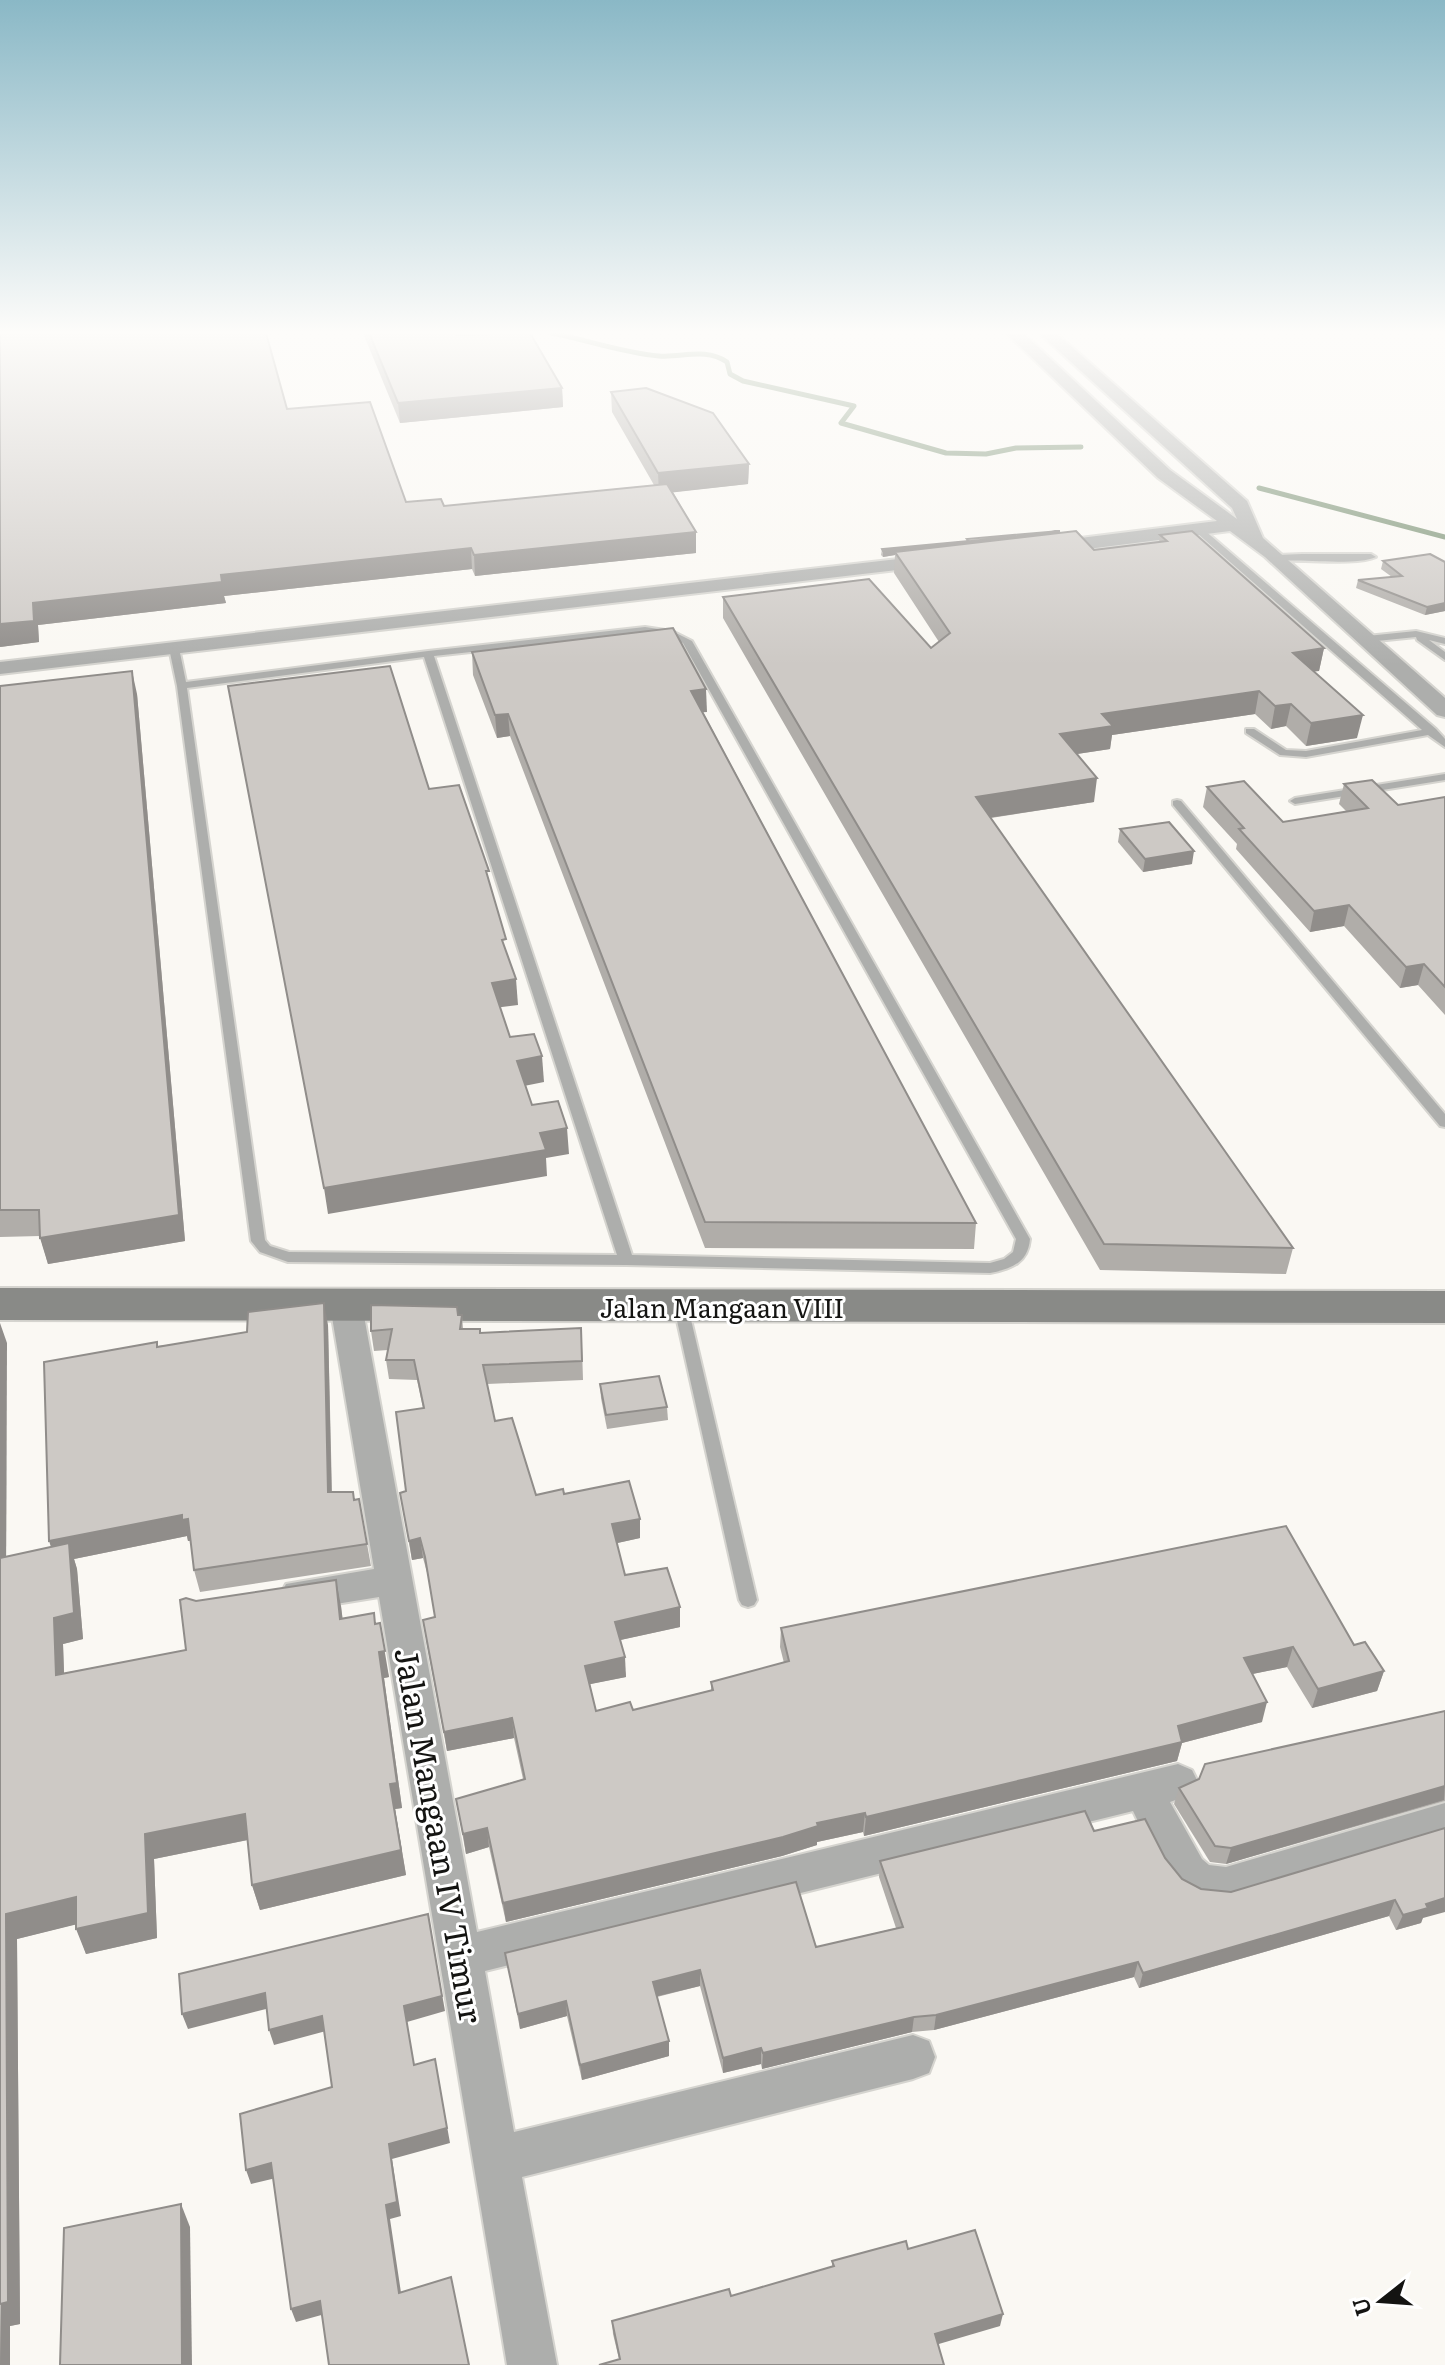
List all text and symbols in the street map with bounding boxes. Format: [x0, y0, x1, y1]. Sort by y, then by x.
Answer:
street label: Jalan Mangaan VIII [600, 1287, 844, 1326]
street label: Jalan Mangaan IV Timur [384, 1643, 498, 2027]
north arrow [1341, 2261, 1421, 2341]
text: U [1342, 2294, 1379, 2320]

